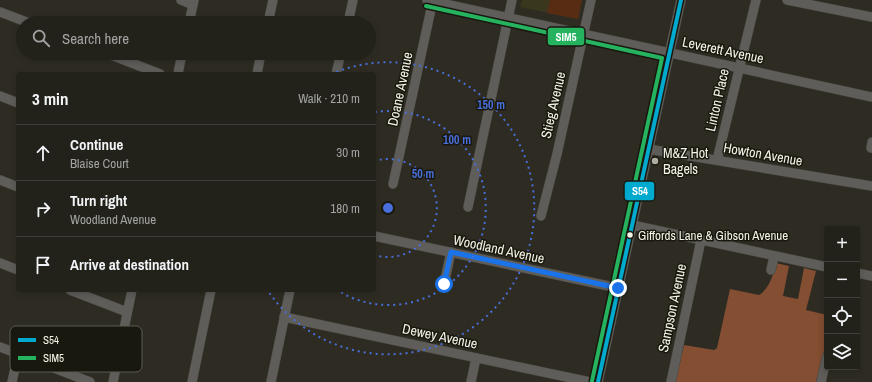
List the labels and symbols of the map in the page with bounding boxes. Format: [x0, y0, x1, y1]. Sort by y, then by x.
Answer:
line badge: SIM5 [547, 27, 585, 46]
text: SIM5 [555, 30, 577, 44]
street label: Leverett Avenue [681, 33, 765, 67]
street label: Doane Avenue [383, 50, 417, 128]
street label: Linton Place [701, 67, 733, 133]
street label: Stieg Avenue [537, 70, 569, 140]
text: 150 m [477, 97, 505, 113]
text: 100 m [443, 132, 471, 148]
street label: Howton Avenue [722, 138, 804, 170]
place label: M&Z Hot Bagels [663, 144, 708, 178]
marker: M&Z Hot Bagels [650, 156, 660, 166]
text: 50 m [412, 166, 434, 182]
line badge: S54 [624, 181, 655, 201]
text: S54 [632, 184, 648, 198]
centre of rings [381, 201, 395, 215]
place label: Giffords Lane & Gibson Avenue [638, 227, 788, 244]
marker: Giffords Lane & Gibson Avenue [625, 230, 635, 240]
street label: Woodland Avenue [452, 231, 546, 267]
street label: Sampson Avenue [654, 262, 690, 354]
route start [435, 275, 453, 293]
route end [609, 279, 627, 297]
street label: Dewey Avenue [401, 319, 479, 353]
legend [10, 326, 142, 372]
text: S54 [43, 333, 59, 347]
text: SIM5 [43, 351, 64, 365]

